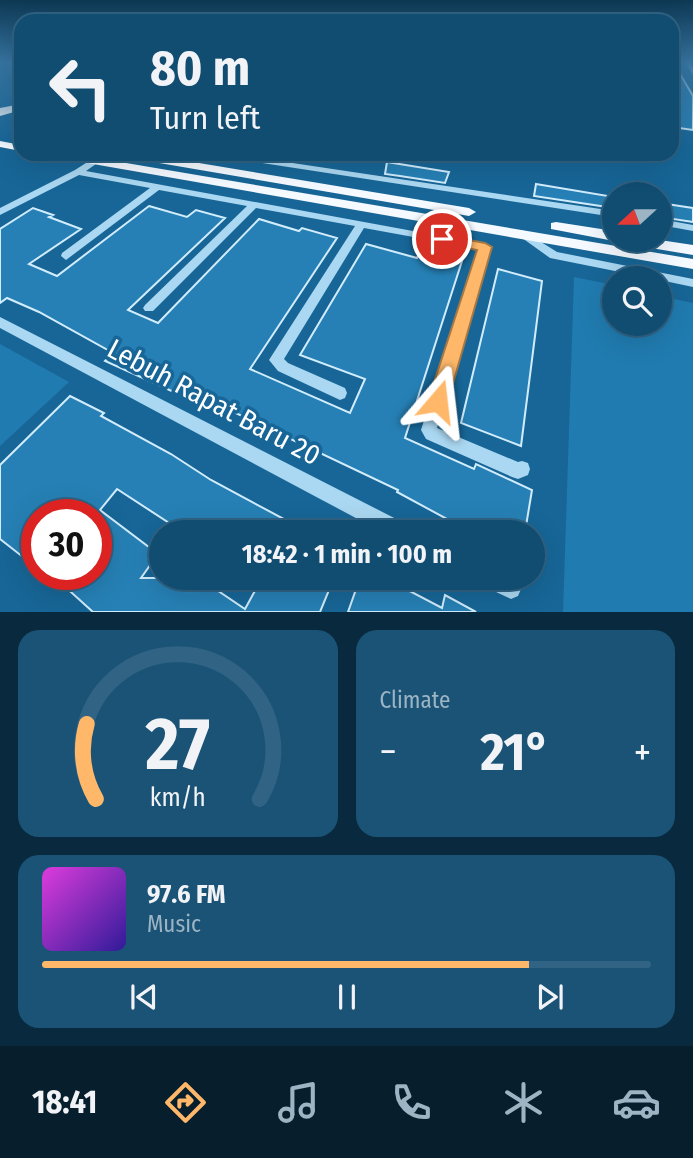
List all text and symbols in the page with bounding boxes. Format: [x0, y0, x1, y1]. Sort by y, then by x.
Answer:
text: 80 m [150, 39, 250, 98]
icon: left [35, 42, 126, 133]
text: Turn left [150, 99, 260, 137]
north arrow [602, 182, 672, 252]
map controls [602, 182, 672, 336]
pin [412, 209, 472, 269]
icon: arrive [423, 220, 461, 258]
button: search [602, 266, 672, 336]
street label: Lebuh Rapat Baru 20 [102, 332, 326, 472]
position arrow [401, 364, 475, 438]
speed limit sign: 30 [21, 499, 112, 590]
text: 18:42 · 1 min · 100 m [242, 539, 452, 570]
text: Climate [380, 686, 450, 714]
text: 27 [145, 702, 210, 789]
text: 21° [480, 721, 550, 784]
text: − [380, 729, 397, 775]
text: + [634, 729, 651, 775]
text: km/h [150, 783, 206, 813]
text: 97.6 FM [147, 879, 225, 910]
text: Music [147, 910, 201, 938]
icon: previous [125, 978, 163, 1016]
icon: pause [328, 978, 366, 1016]
icon: next [531, 978, 569, 1016]
icon: directions [161, 1078, 210, 1127]
icon: music [274, 1078, 323, 1127]
icon: phone [387, 1078, 436, 1127]
icon: climate [499, 1078, 548, 1127]
icon: car [612, 1078, 661, 1127]
text: 18:41 [32, 1083, 97, 1121]

